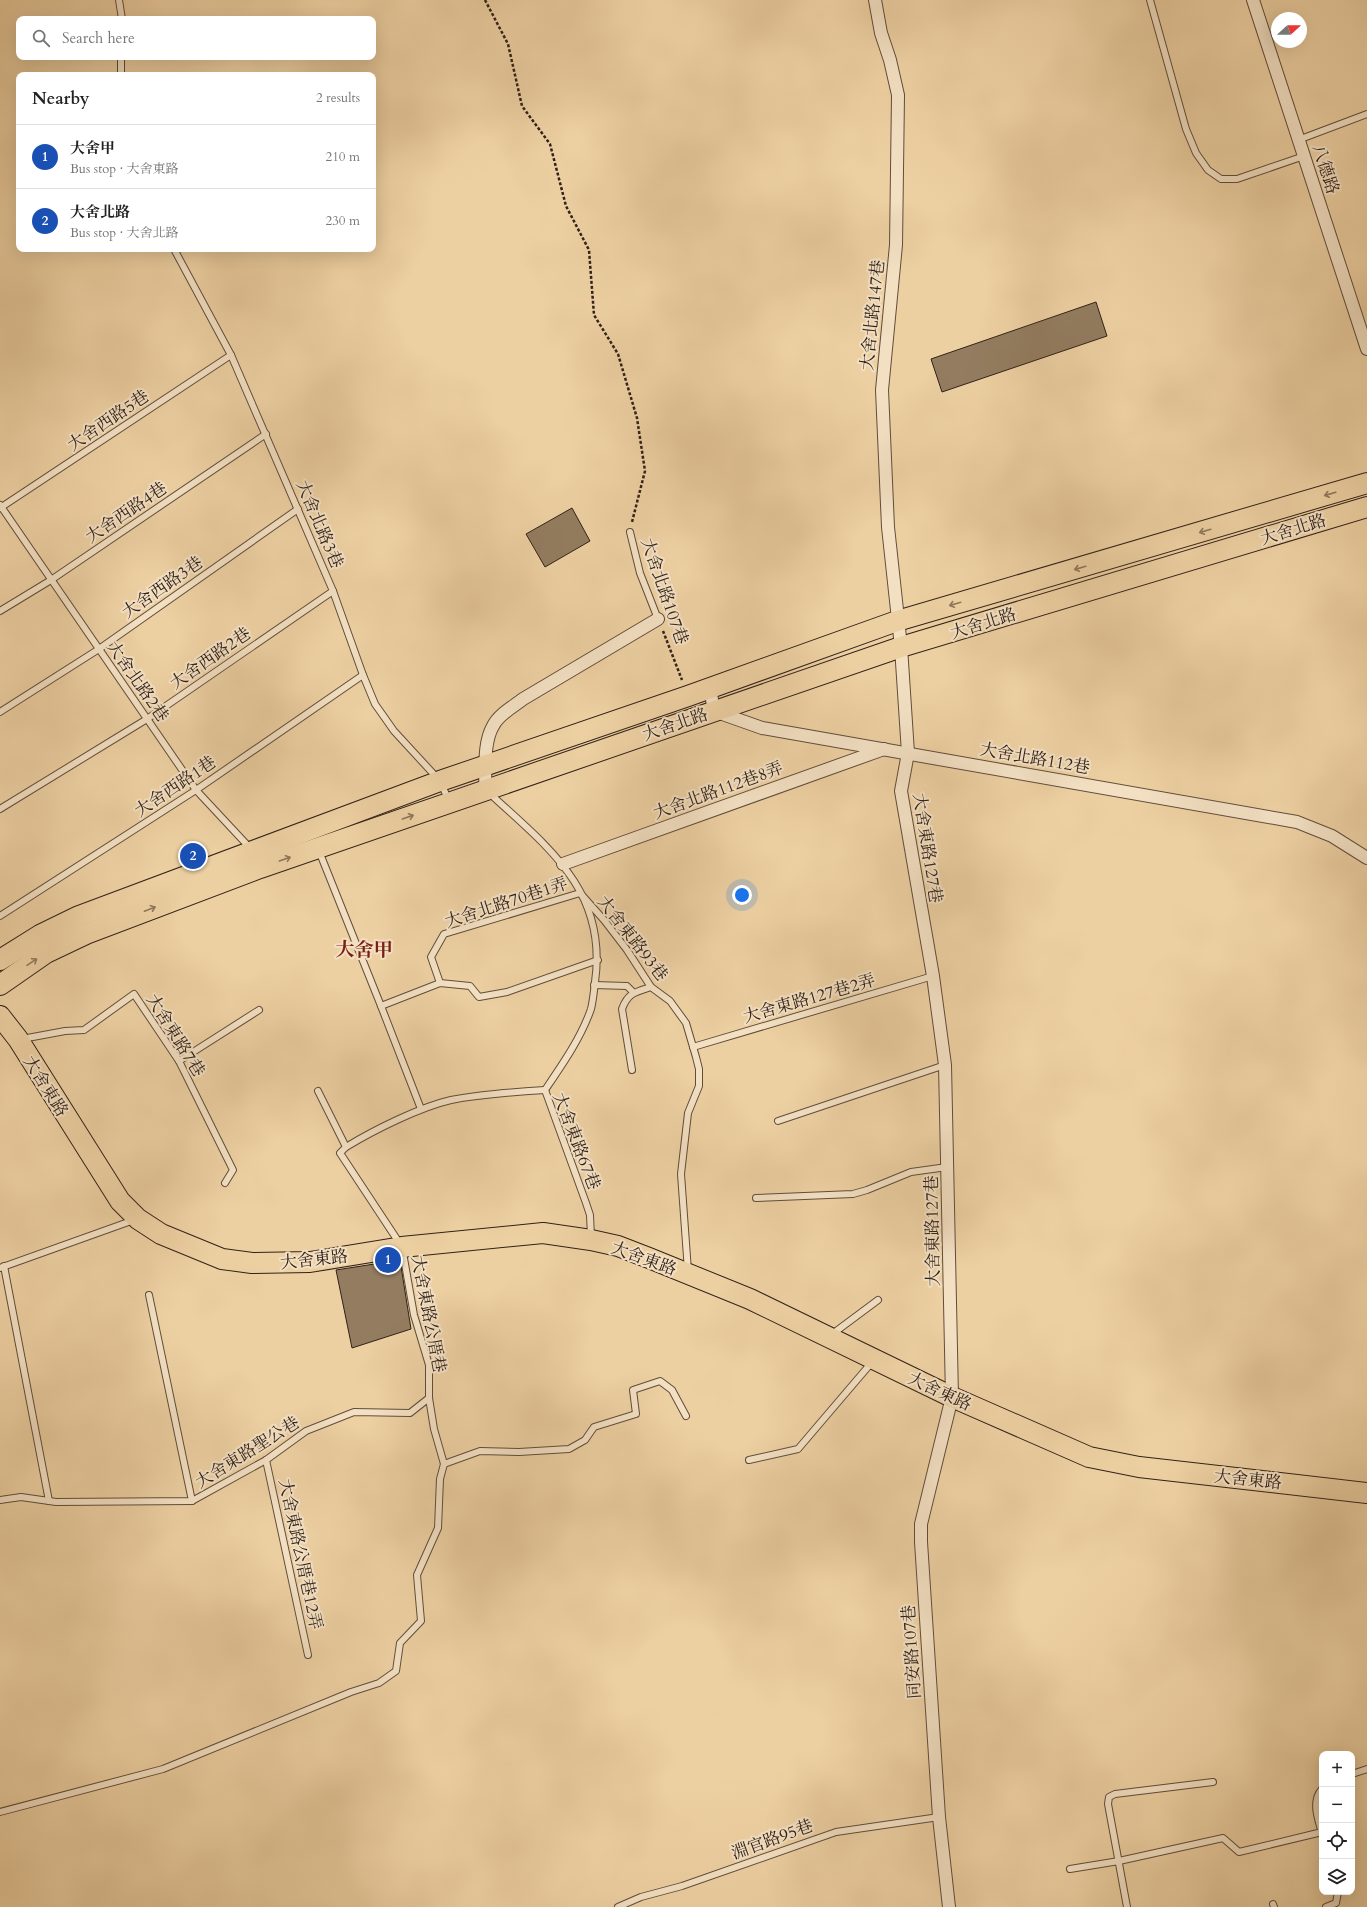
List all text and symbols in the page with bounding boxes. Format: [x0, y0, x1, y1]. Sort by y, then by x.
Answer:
north arrow [1271, 12, 1307, 48]
search box [16, 16, 376, 60]
icon: search [30, 27, 52, 49]
text: Search here [62, 28, 135, 48]
text: Nearby [32, 87, 89, 110]
text: 2 results [316, 89, 360, 107]
text: 大舍甲 [70, 138, 115, 158]
street label: 八德路 [1307, 141, 1344, 197]
text: 1 [42, 148, 48, 166]
text: 210 m [326, 148, 360, 166]
text: Bus stop · 大舍東路 [70, 160, 179, 178]
text: 大舍北路 [70, 202, 130, 222]
text: 2 [42, 212, 48, 230]
text: 230 m [326, 212, 360, 230]
text: Bus stop · 大舍北路 [70, 224, 179, 242]
street label: 大舍北路147巷 [855, 259, 890, 372]
street label: 大舍西路5巷 [63, 385, 154, 456]
street label: 大舍西路4巷 [81, 477, 172, 548]
street label: 大舍北路3巷 [291, 477, 348, 572]
one-way arrow [1323, 491, 1336, 498]
street label: 大舍北路 [1257, 509, 1329, 550]
one-way arrow [1199, 528, 1212, 535]
street label: 大舍北路107巷 [636, 535, 693, 647]
street label: 大舍西路3巷 [117, 551, 207, 624]
one-way arrow [1074, 565, 1087, 572]
one-way arrow [949, 601, 962, 608]
street label: 大舍北路 [947, 603, 1019, 644]
street label: 大舍西路2巷 [165, 622, 255, 695]
street label: 大舍北路2巷 [101, 636, 174, 726]
street label: 大舍北路 [639, 703, 711, 746]
street label: 大舍北路112巷 [978, 738, 1092, 779]
street label: 大舍西路1巷 [130, 751, 221, 822]
street label: 大舍北路112巷8弄 [650, 756, 786, 825]
street label: 大舍東路127巷 [907, 791, 948, 905]
one-way arrow [402, 812, 414, 820]
pin: 2 [180, 841, 206, 871]
one-way arrow [278, 855, 291, 862]
street label: 大舍北路70巷1弄 [442, 872, 571, 933]
your location [732, 885, 752, 905]
street label: 大舍東路93巷 [592, 891, 673, 986]
one-way arrow [144, 905, 156, 913]
district label: 大舍甲 [335, 937, 393, 963]
one-way arrow [26, 958, 37, 966]
street label: 大舍東路127巷2弄 [740, 969, 878, 1028]
street label: 大舍東路7巷 [141, 989, 210, 1081]
street label: 大舍東路 [18, 1051, 73, 1121]
street label: 大舍東路67巷 [547, 1089, 606, 1193]
street label: 大舍東路127巷 [920, 1175, 945, 1287]
street label: 大舍東路 [608, 1236, 680, 1281]
street label: 大舍東路 [279, 1245, 349, 1274]
pin: 1 [375, 1245, 401, 1275]
street label: 大舍東路公厝巷 [406, 1253, 451, 1375]
street label: 大舍東路 [904, 1367, 975, 1416]
street label: 大舍東路聖公巷 [191, 1411, 304, 1494]
street label: 大舍東路 [1213, 1465, 1283, 1494]
street label: 大舍東路公厝巷12弄 [273, 1477, 328, 1632]
street label: 同安路107巷 [897, 1604, 926, 1700]
map controls [1319, 1751, 1355, 1895]
button: + [1319, 1751, 1355, 1787]
button: − [1319, 1787, 1355, 1823]
street label: 淵官路95巷 [728, 1814, 816, 1865]
button: locate [1319, 1823, 1355, 1859]
button: layers [1319, 1859, 1355, 1895]

